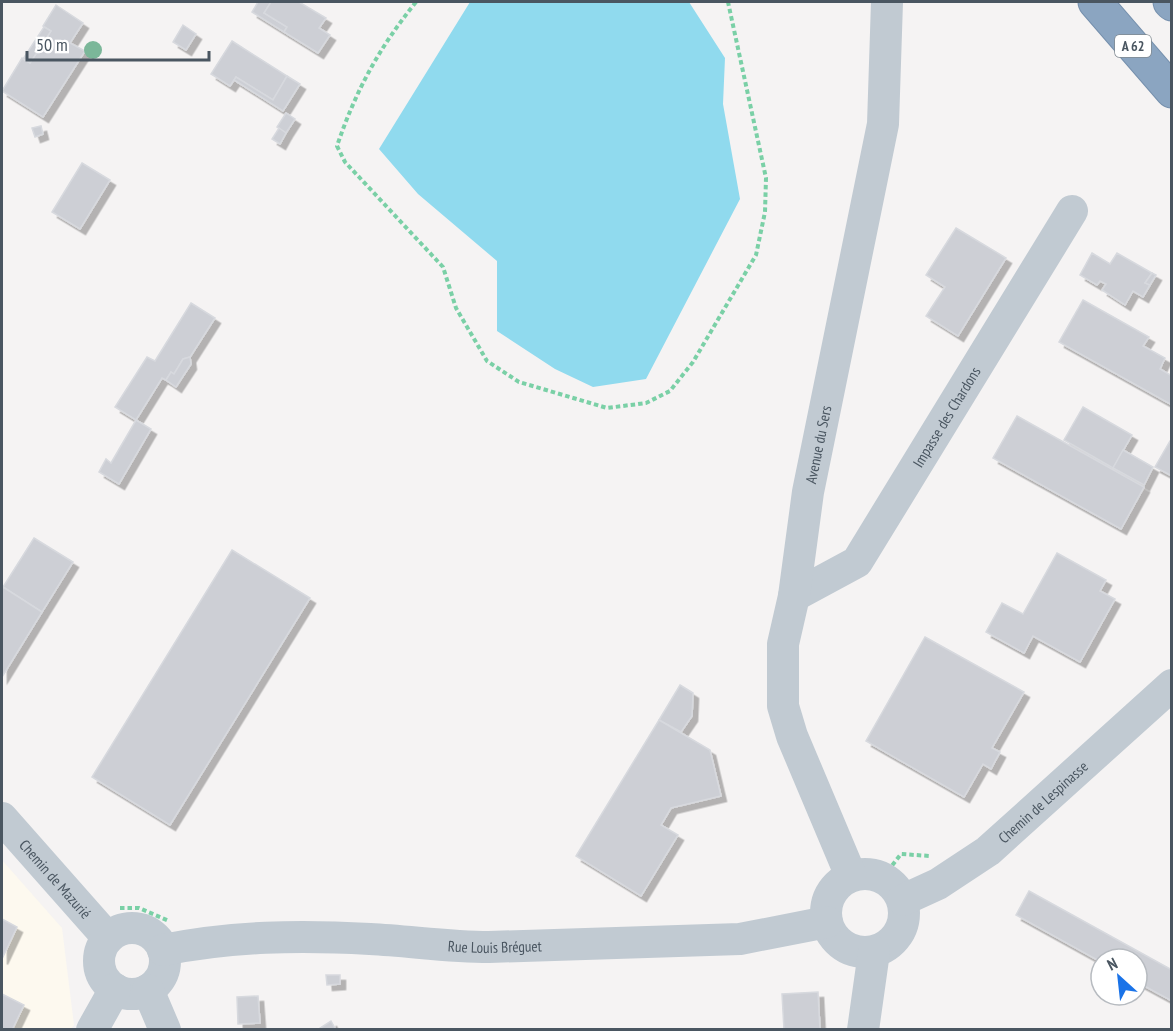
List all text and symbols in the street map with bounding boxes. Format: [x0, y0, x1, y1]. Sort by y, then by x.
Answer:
scale bar [27, 24, 208, 62]
text: 50 m [36, 33, 68, 56]
road number: A 62 [1115, 35, 1151, 57]
street label: Impasse des Chardons [908, 363, 984, 471]
street label: Avenue du Sers [800, 404, 835, 485]
street label: Chemin de Lespinasse [994, 756, 1091, 847]
street label: Chemin de Mazurié [16, 835, 96, 922]
street label: Rue Louis Bréguet [447, 936, 542, 957]
north arrow [1089, 947, 1149, 1007]
text: N [1104, 953, 1121, 975]

